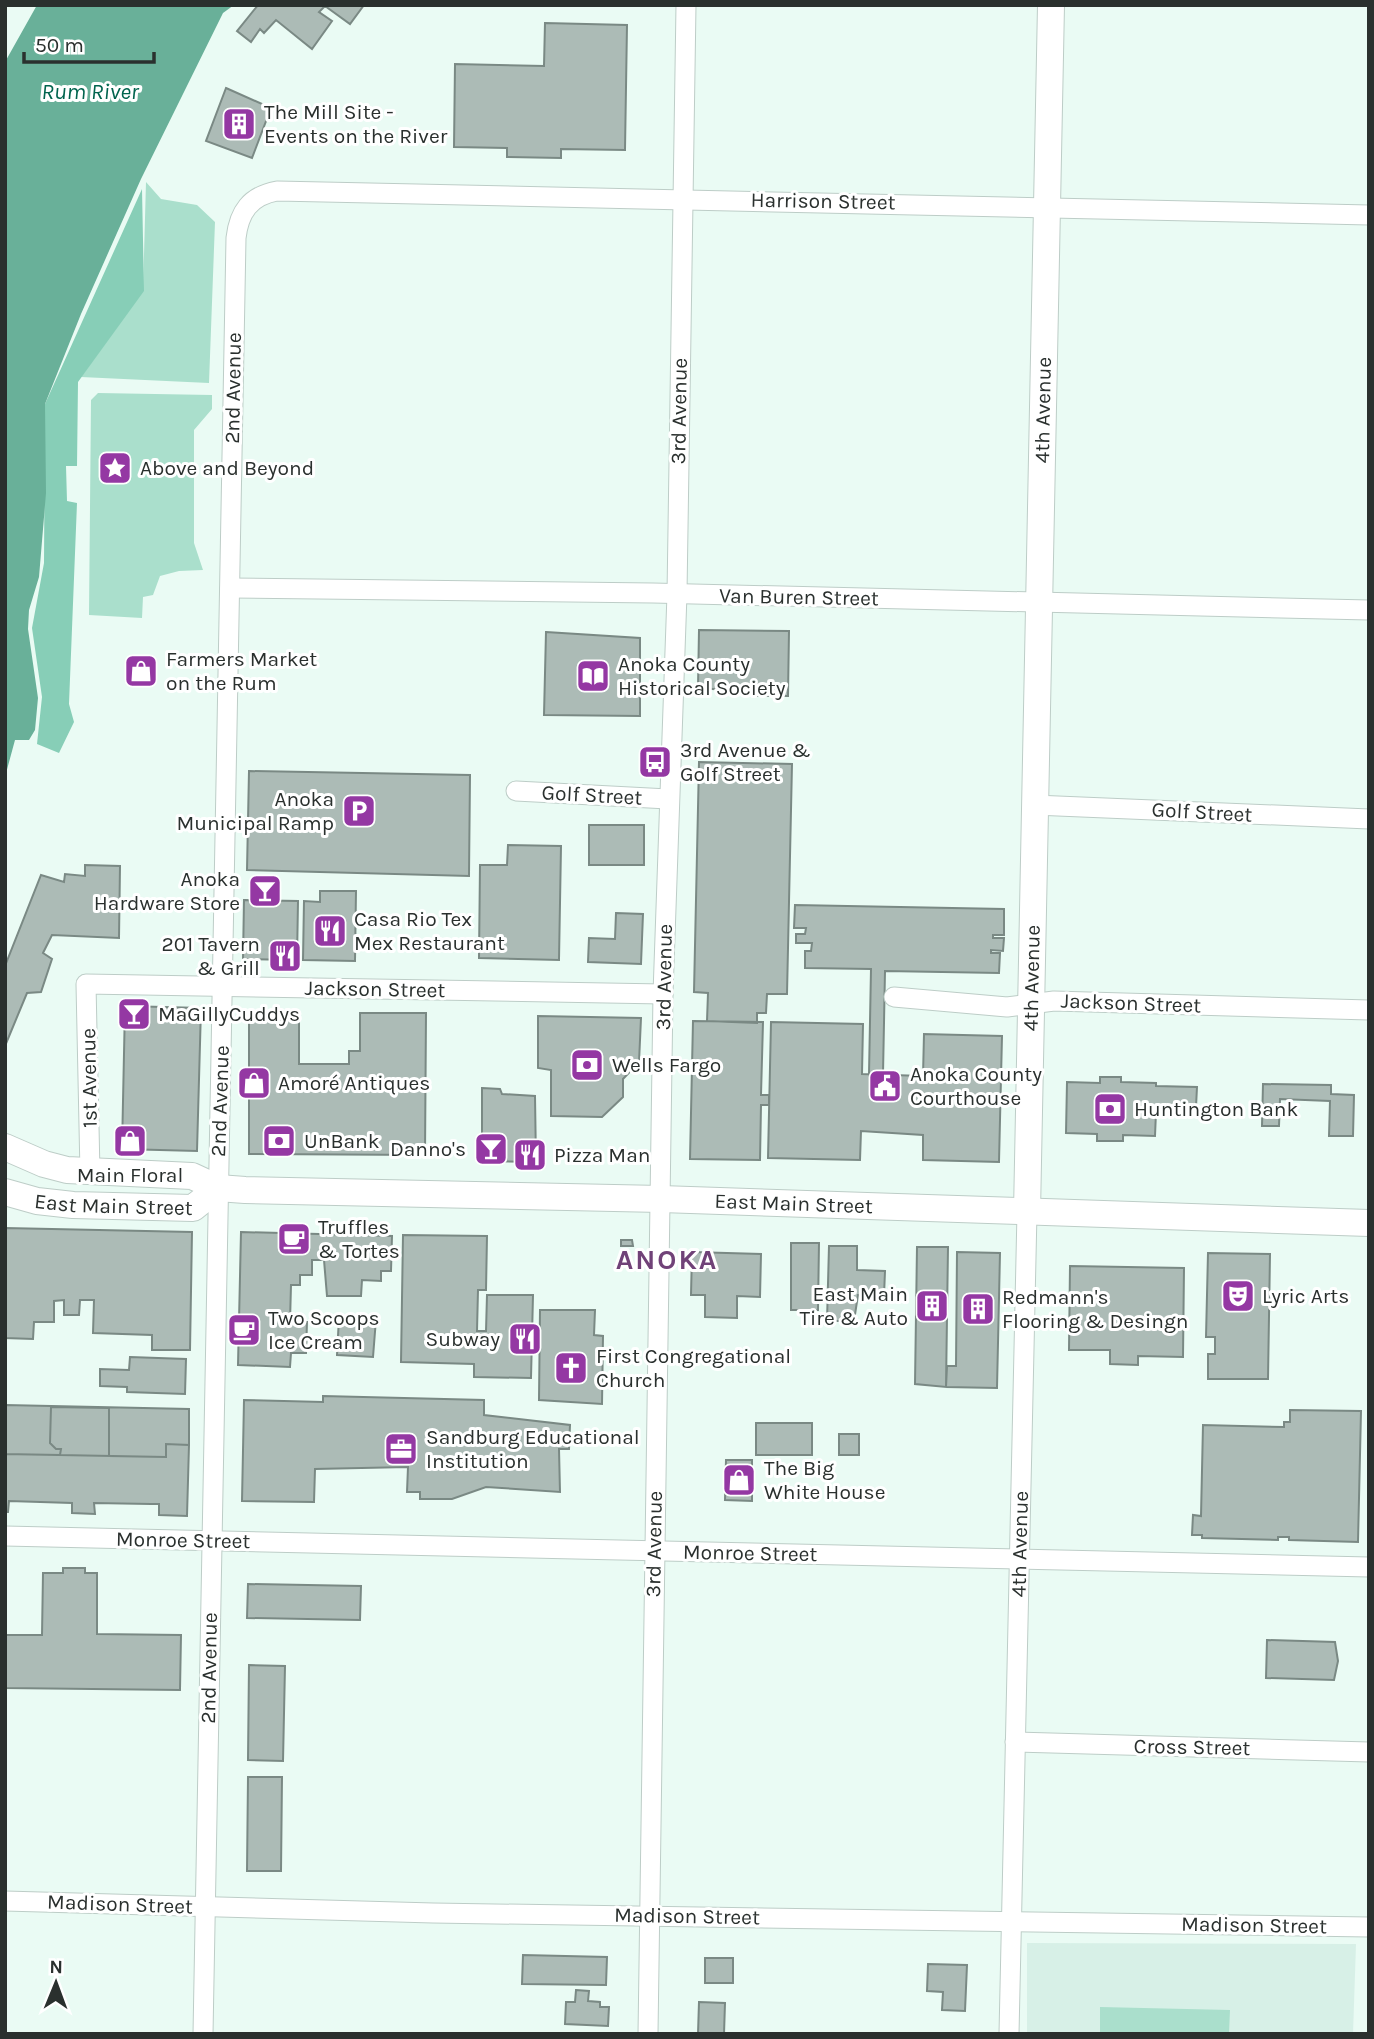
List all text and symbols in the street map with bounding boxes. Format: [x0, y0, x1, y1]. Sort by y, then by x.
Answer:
scale bar [24, 21, 154, 65]
text: 50 m [35, 33, 84, 57]
water label: Rum River [41, 78, 140, 105]
place label: The Mill Site - Events on the River [264, 100, 448, 148]
building icon: The Mill Site - Events on the River [220, 105, 258, 143]
street label: Harrison Street [750, 188, 896, 214]
street label: 2nd Avenue [220, 332, 246, 444]
street label: 4th Avenue [1030, 357, 1056, 464]
street label: 3rd Avenue [666, 358, 692, 464]
place icon: Above and Beyond [96, 449, 134, 487]
place label: Above and Beyond [140, 456, 314, 480]
street label: Van Buren Street [719, 584, 879, 610]
place label: Farmers Market on the Rum [166, 647, 317, 695]
shop icon: Farmers Market on the Rum [122, 652, 160, 690]
place label: Anoka County Historical Society [618, 652, 786, 700]
library icon: Anoka County Historical Society [574, 657, 612, 695]
place label: 3rd Avenue & Golf Street [680, 738, 811, 786]
bus stop icon: 3rd Avenue & Golf Street [636, 743, 674, 781]
street label: Golf Street [541, 780, 643, 810]
place label: Anoka Municipal Ramp [176, 787, 334, 835]
parking icon: Anoka Municipal Ramp [340, 792, 378, 830]
street label: Golf Street [1151, 797, 1253, 827]
place label: Anoka Hardware Store [94, 867, 240, 915]
bar icon: Anoka Hardware Store [246, 872, 284, 910]
place label: Casa Rio Tex Mex Restaurant [354, 907, 505, 955]
restaurant icon: Casa Rio Tex Mex Restaurant [311, 912, 349, 950]
street label: 3rd Avenue [651, 924, 677, 1030]
street label: 4th Avenue [1019, 925, 1045, 1032]
place label: 201 Tavern & Grill [162, 932, 260, 980]
restaurant icon: 201 Tavern & Grill [266, 937, 304, 975]
street label: Jackson Street [305, 976, 446, 1002]
street label: Jackson Street [1060, 989, 1202, 1017]
bar icon: MaGillyCuddys [115, 995, 153, 1033]
place label: MaGillyCuddys [158, 1002, 300, 1026]
street label: 1st Avenue [76, 1028, 102, 1128]
street label: 2nd Avenue [206, 1045, 234, 1157]
bank icon: Wells Fargo [568, 1046, 606, 1084]
place label: Wells Fargo [612, 1053, 721, 1077]
place label: Anoka County Courthouse [910, 1062, 1042, 1110]
shop icon: Amoré Antiques [235, 1064, 273, 1102]
public building icon: Anoka County Courthouse [866, 1067, 904, 1105]
place label: Amoré Antiques [278, 1071, 430, 1095]
bank icon: Huntington Bank [1091, 1090, 1129, 1128]
place label: Huntington Bank [1134, 1097, 1298, 1121]
shop icon: Main Floral [111, 1122, 149, 1160]
bank icon: UnBank [260, 1122, 298, 1160]
place label: UnBank [304, 1129, 380, 1153]
bar icon: Danno's [472, 1130, 510, 1168]
restaurant icon: Pizza Man [511, 1136, 549, 1174]
place label: Danno's [390, 1137, 466, 1161]
place label: Pizza Man [554, 1143, 650, 1167]
place label: Main Floral [77, 1163, 183, 1187]
street label: East Main Street [33, 1189, 193, 1220]
street label: East Main Street [714, 1189, 873, 1218]
place label: Truffles & Tortes [318, 1215, 400, 1263]
cafe icon: Truffles & Tortes [275, 1220, 313, 1258]
district label: ANOKA [616, 1243, 718, 1276]
theatre icon: Lyric Arts [1219, 1277, 1257, 1315]
place label: East Main Tire & Auto [800, 1282, 908, 1330]
place label: Lyric Arts [1262, 1284, 1349, 1308]
place label: Redmann's Flooring & Desingn [1002, 1285, 1189, 1333]
building icon: East Main Tire & Auto [913, 1287, 951, 1325]
building icon: Redmann's Flooring & Desingn [959, 1290, 997, 1328]
place label: Two Scoops Ice Cream [268, 1306, 379, 1354]
cafe icon: Two Scoops Ice Cream [225, 1311, 263, 1349]
restaurant icon: Subway [506, 1320, 544, 1358]
place label: Subway [426, 1327, 500, 1351]
place label: First Congregational Church [596, 1344, 791, 1392]
church icon: First Congregational Church [552, 1349, 590, 1387]
place label: Sandburg Educational Institution [426, 1425, 640, 1473]
office icon: Sandburg Educational Institution [382, 1430, 420, 1468]
place label: The Big White House [764, 1456, 885, 1504]
shop icon: The Big White House [720, 1461, 758, 1499]
street label: 3rd Avenue [641, 1491, 667, 1597]
street label: 4th Avenue [1007, 1491, 1033, 1598]
street label: Monroe Street [116, 1527, 251, 1553]
street label: Monroe Street [683, 1540, 818, 1566]
street label: 2nd Avenue [196, 1612, 222, 1724]
street label: Cross Street [1133, 1734, 1251, 1760]
street label: Madison Street [47, 1889, 193, 1919]
street label: Madison Street [614, 1903, 760, 1929]
street label: Madison Street [1181, 1912, 1327, 1938]
north arrow [21, 1948, 91, 2018]
text: N [49, 1956, 63, 1978]

